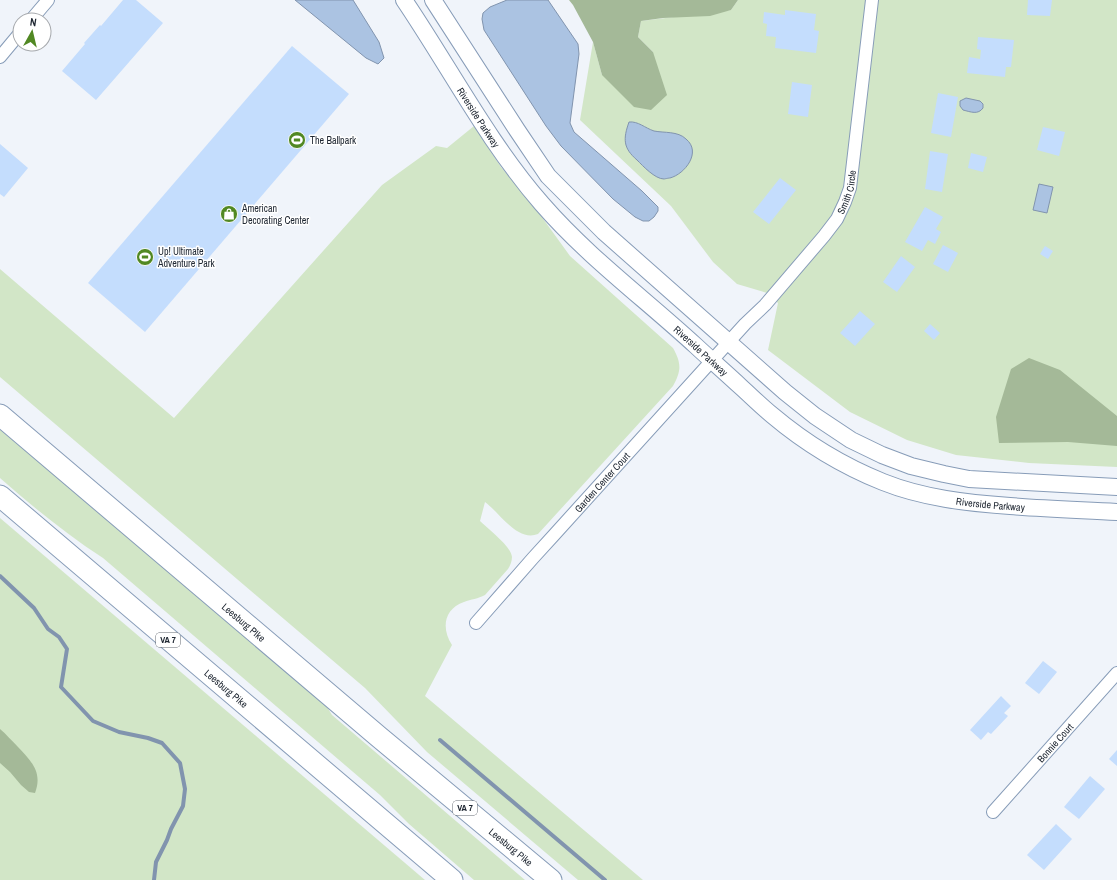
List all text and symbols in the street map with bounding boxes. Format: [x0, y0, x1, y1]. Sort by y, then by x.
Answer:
north arrow [12, 12, 52, 52]
text: N [29, 15, 38, 29]
street label: Riverside Parkway [454, 85, 503, 151]
sports icon: The Ballpark [287, 130, 307, 150]
place label: The Ballpark [310, 134, 357, 147]
street label: Smith Circle [834, 169, 859, 216]
place label: American Decorating Center [241, 202, 309, 227]
shop icon: American Decorating Center [219, 204, 239, 224]
place label: Up! Ultimate Adventure Park [157, 245, 215, 270]
sports icon: Up! Ultimate Adventure Park [135, 247, 155, 267]
street label: Riverside Parkway [671, 323, 732, 379]
street label: Garden Center Court [571, 449, 633, 515]
street label: Riverside Parkway [955, 494, 1026, 514]
street label: Leesburg PIke [219, 600, 269, 645]
road number: VA 7 [156, 633, 180, 647]
street label: Leesburg Pike [202, 666, 251, 711]
street label: Bonnie Court [1034, 720, 1076, 765]
road number: VA 7 [453, 801, 477, 815]
street label: Leesburg Pike [487, 825, 536, 869]

